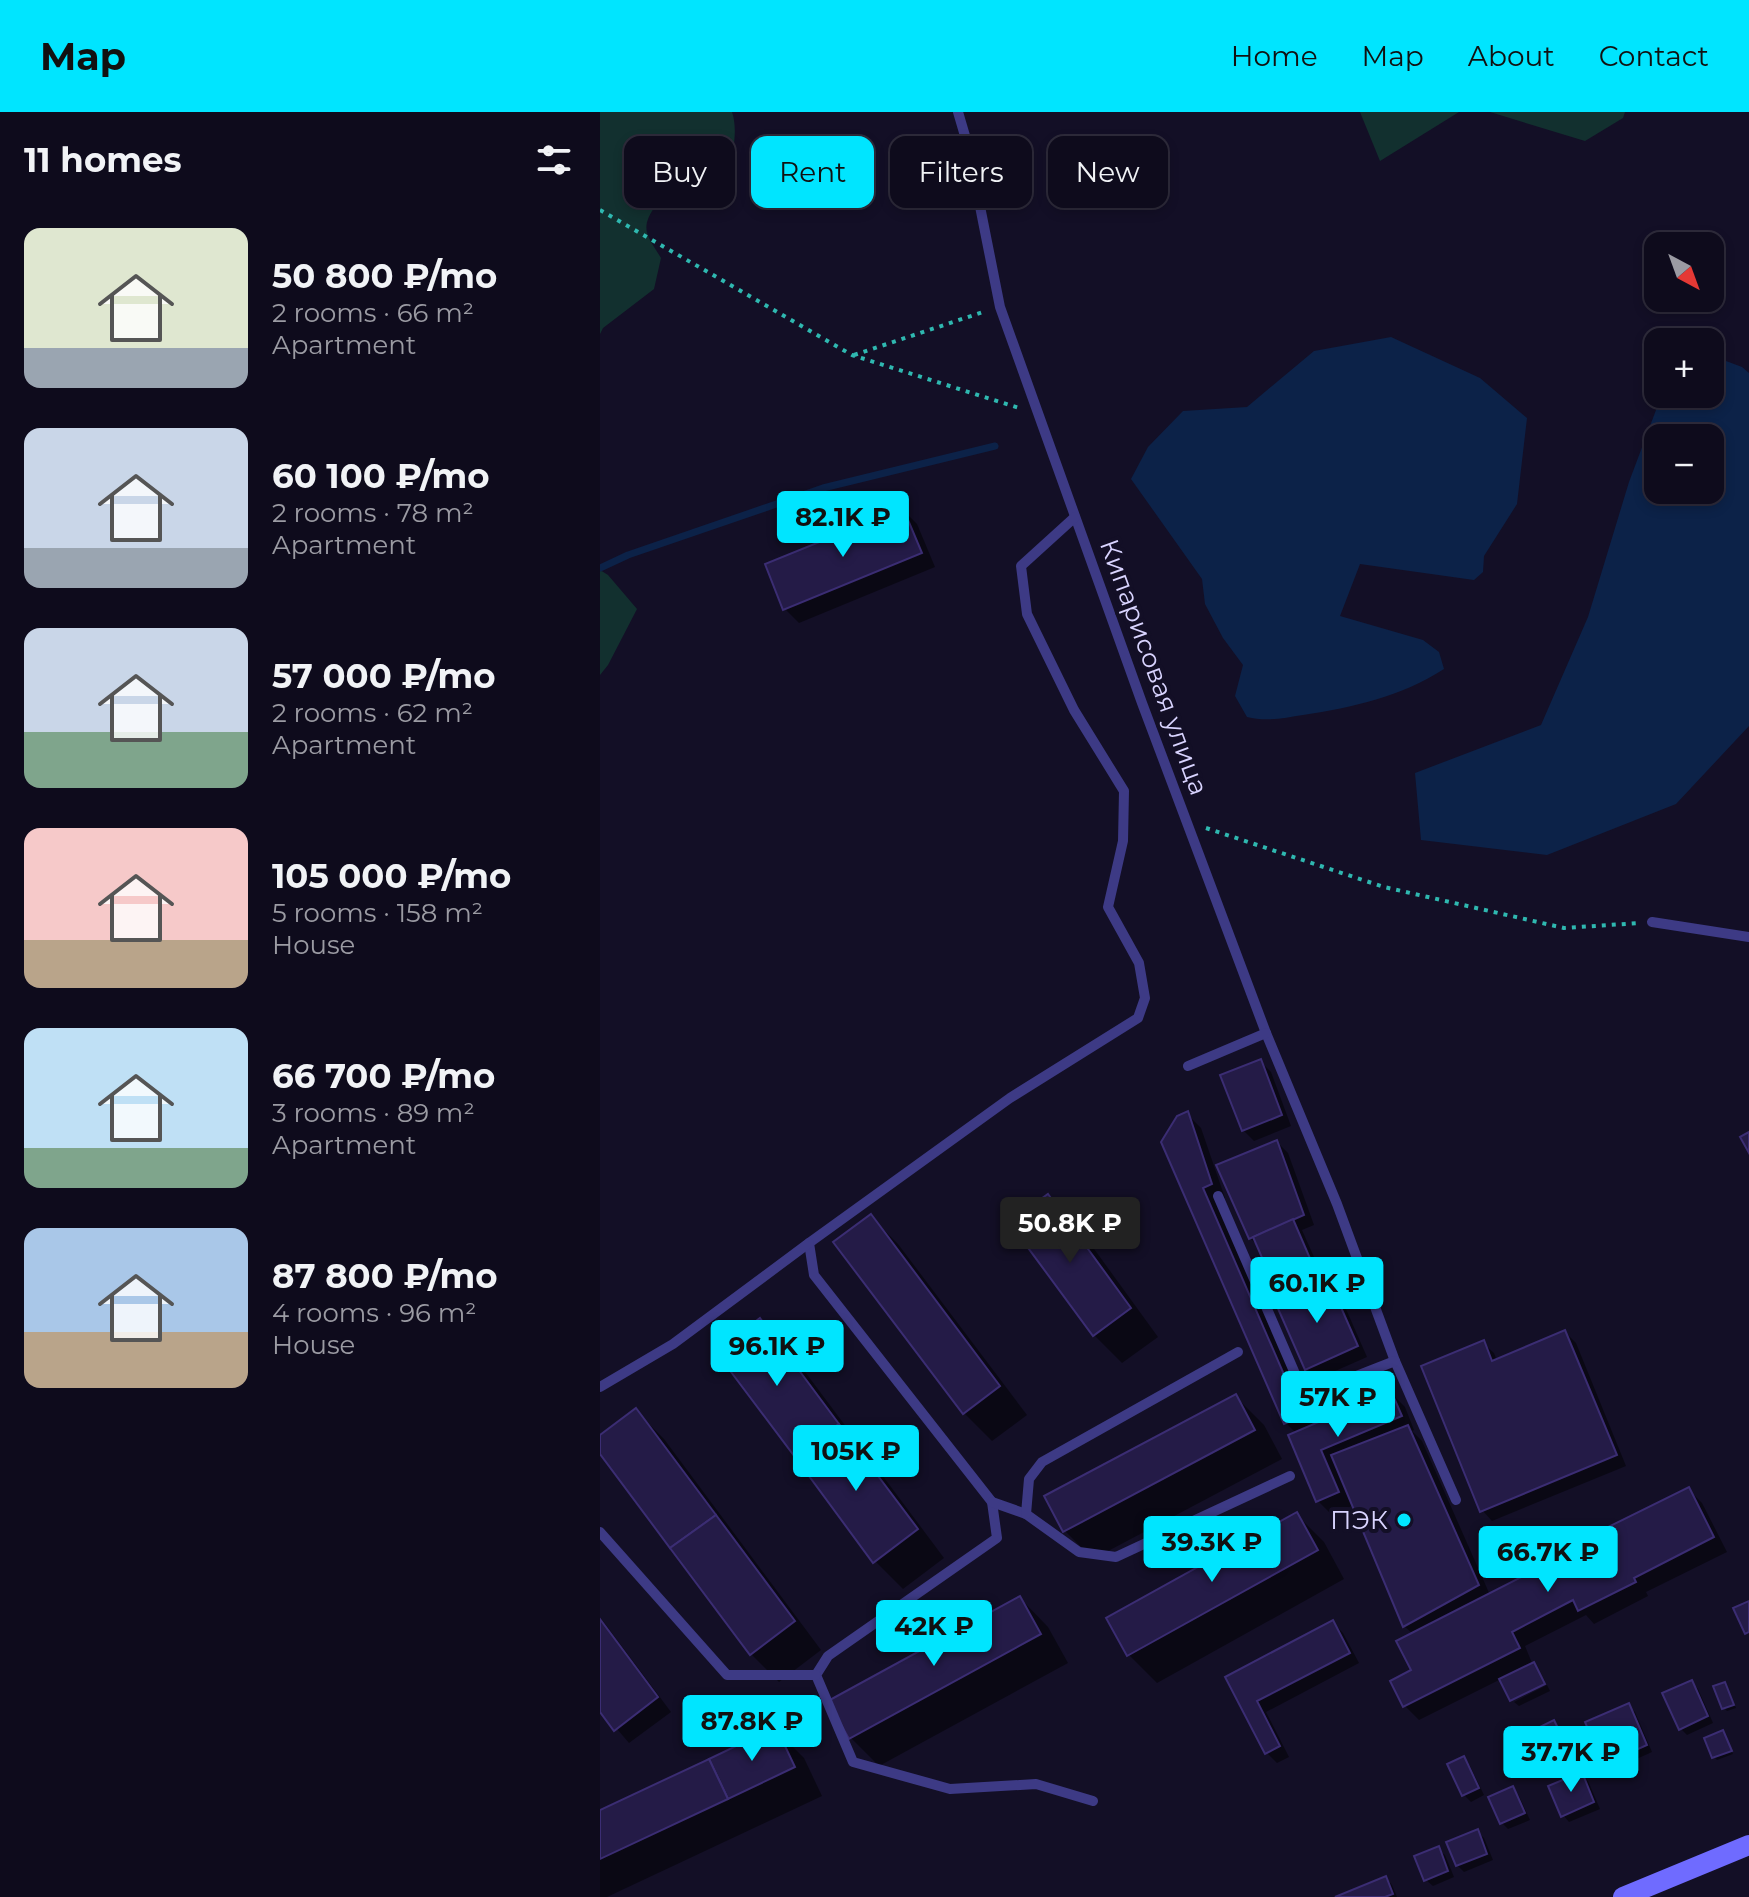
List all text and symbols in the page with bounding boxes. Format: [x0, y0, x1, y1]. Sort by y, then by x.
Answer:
text: Map [40, 33, 126, 80]
text: Home [1231, 39, 1318, 73]
text: Map [1362, 39, 1424, 73]
text: About [1468, 39, 1555, 73]
text: Contact [1599, 39, 1709, 73]
chip: Buy [624, 136, 735, 208]
chip: Rent [751, 136, 874, 208]
chip: Filters [890, 136, 1032, 208]
chip: New [1048, 136, 1168, 208]
icon: filters [532, 138, 576, 182]
text: 11 homes [24, 139, 182, 181]
north arrow [1644, 232, 1724, 312]
map controls [1644, 232, 1724, 504]
text: 50 800 ₽/mo [272, 255, 497, 297]
icon: home [88, 260, 184, 356]
text: 2 rooms · 66 m² [272, 297, 474, 329]
button: + [1644, 328, 1724, 408]
text: Apartment [272, 329, 416, 361]
button: − [1644, 424, 1724, 504]
text: 60 100 ₽/mo [272, 455, 490, 497]
icon: home [88, 460, 184, 556]
pin: 82.1K ₽ [769, 491, 917, 559]
text: 2 rooms · 78 m² [272, 497, 474, 529]
text: 82.1K ₽ [795, 501, 891, 533]
text: Apartment [272, 529, 416, 561]
street label: Кипарисовая улица [1093, 535, 1215, 799]
text: 57 000 ₽/mo [272, 655, 496, 697]
icon: home [88, 660, 184, 756]
text: 2 rooms · 62 m² [272, 697, 473, 729]
text: Apartment [272, 729, 416, 761]
text: 105 000 ₽/mo [272, 855, 511, 897]
icon: home [88, 860, 184, 956]
text: 5 rooms · 158 m² [272, 897, 483, 929]
text: House [272, 929, 355, 961]
text: 66 700 ₽/mo [272, 1055, 495, 1097]
icon: home [88, 1060, 184, 1156]
text: 3 rooms · 89 m² [272, 1097, 475, 1129]
text: Apartment [272, 1129, 416, 1161]
pin: 50.8K ₽ [996, 1197, 1144, 1265]
text: 50.8K ₽ [1018, 1207, 1122, 1239]
text: 87 800 ₽/mo [272, 1255, 498, 1297]
pin: 60.1K ₽ [1243, 1257, 1391, 1325]
icon: home [88, 1260, 184, 1356]
text: 60.1K ₽ [1268, 1267, 1366, 1299]
text: 4 rooms · 96 m² [272, 1297, 476, 1329]
pin: 96.1K ₽ [703, 1320, 851, 1388]
text: House [272, 1329, 355, 1361]
text: 96.1K ₽ [729, 1330, 825, 1362]
pin: 57K ₽ [1282, 1371, 1394, 1439]
text: 57K ₽ [1299, 1381, 1377, 1413]
pin: 105K ₽ [791, 1425, 921, 1493]
text: 105K ₽ [811, 1435, 901, 1467]
place label: ПЭК [1330, 1504, 1388, 1536]
marker: ПЭК [1395, 1511, 1413, 1529]
pin: 39.3K ₽ [1138, 1516, 1286, 1584]
text: 39.3K ₽ [1162, 1526, 1262, 1558]
pin: 66.7K ₽ [1474, 1526, 1622, 1594]
text: 66.7K ₽ [1497, 1536, 1599, 1568]
pin: 42K ₽ [878, 1600, 990, 1668]
text: 42K ₽ [894, 1610, 974, 1642]
pin: 87.8K ₽ [678, 1695, 826, 1763]
text: 87.8K ₽ [700, 1705, 804, 1737]
pin: 37.7K ₽ [1497, 1726, 1645, 1794]
text: 37.7K ₽ [1521, 1736, 1621, 1768]

